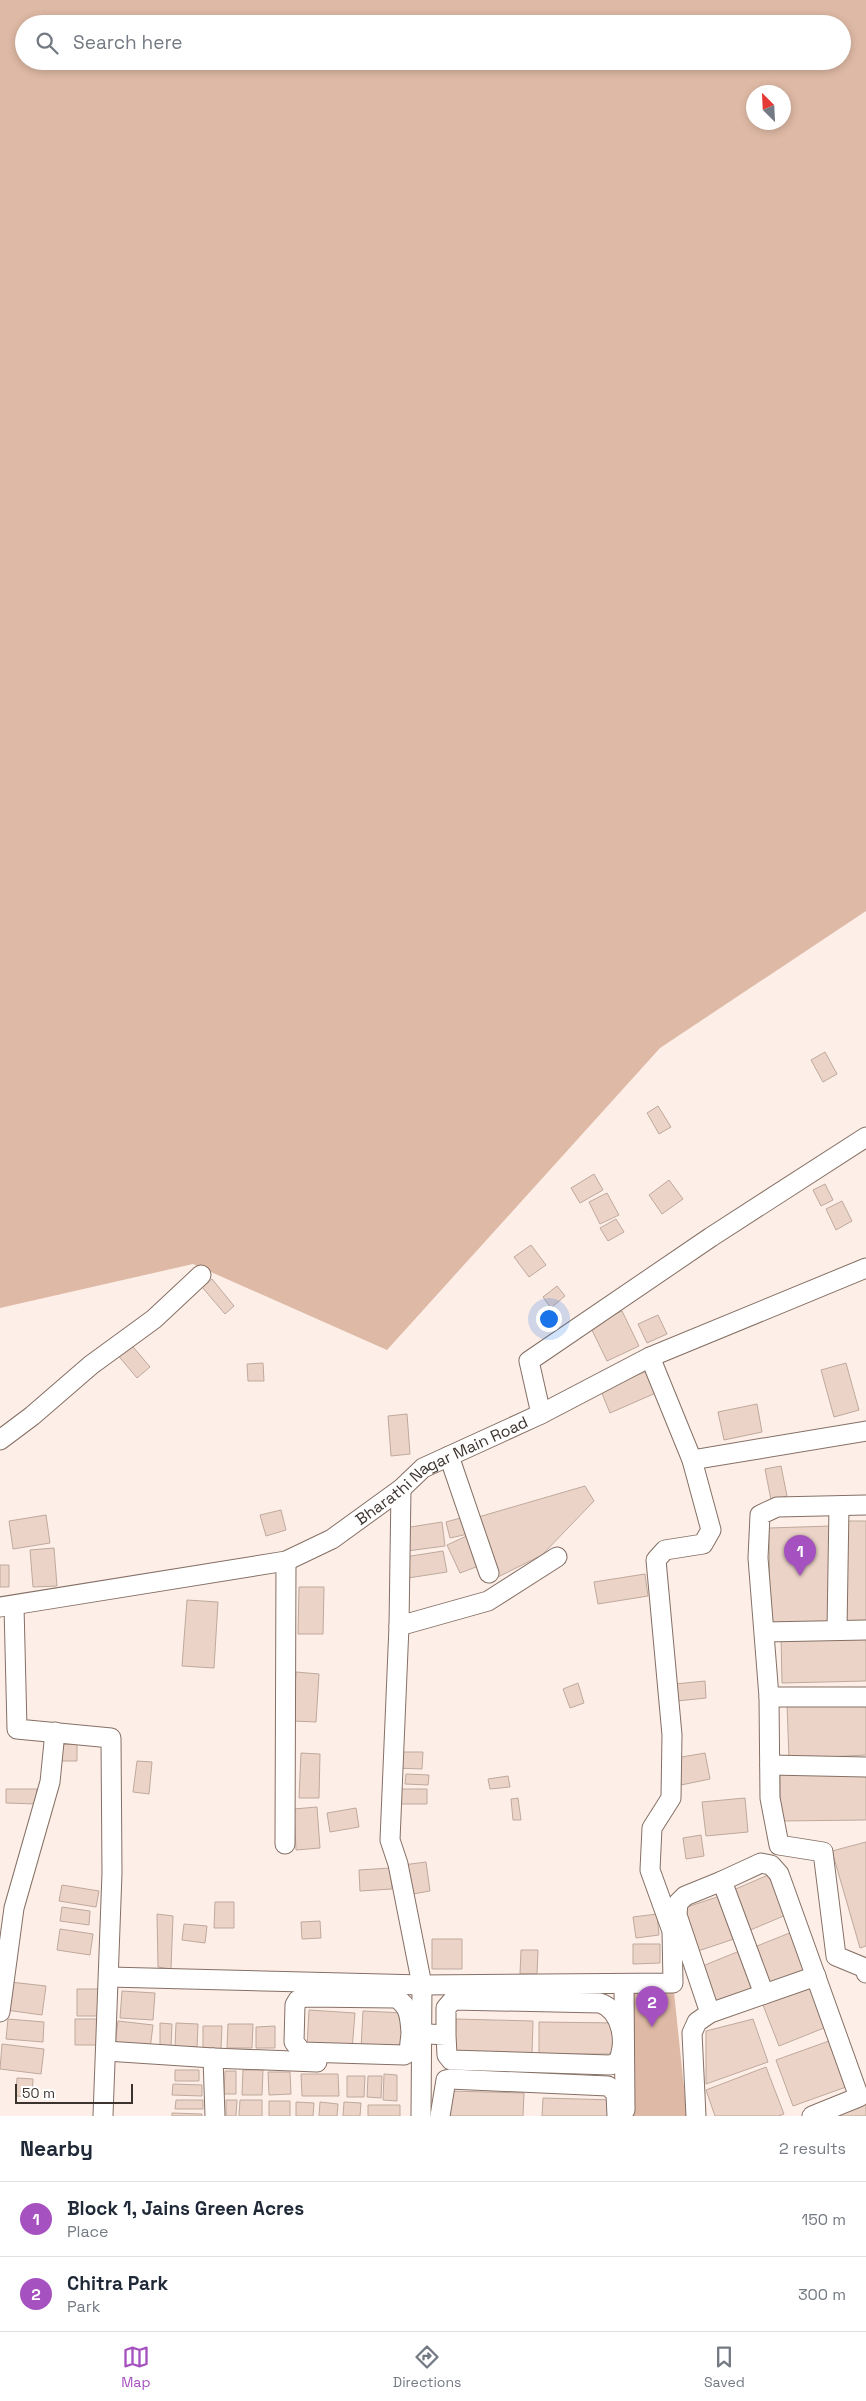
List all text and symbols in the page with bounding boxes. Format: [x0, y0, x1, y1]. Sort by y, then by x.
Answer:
search box [15, 15, 851, 70]
icon: search [33, 29, 61, 57]
text: Search here [73, 30, 183, 55]
north arrow [746, 85, 791, 130]
your location [536, 1306, 562, 1332]
street label: Bharathi Nagar Main Road [351, 1411, 531, 1529]
pin: 1 [784, 1535, 816, 1576]
pin: 2 [636, 1986, 668, 2027]
scale bar [15, 2081, 132, 2104]
text: 50 m [22, 2084, 55, 2102]
text: Nearby [20, 2135, 93, 2162]
text: 2 results [779, 2138, 846, 2159]
text: Block 1, Jains Green Acres [67, 2196, 304, 2221]
text: 1 [32, 2209, 40, 2230]
text: 150 m [802, 2209, 846, 2230]
text: Place [67, 2221, 109, 2242]
text: Chitra Park [67, 2271, 168, 2296]
text: 2 [31, 2284, 41, 2305]
text: 300 m [798, 2284, 846, 2305]
text: Park [67, 2296, 100, 2317]
tab: Map [121, 2343, 150, 2391]
tab: Directions [393, 2343, 461, 2391]
tab: Saved [704, 2343, 745, 2391]

